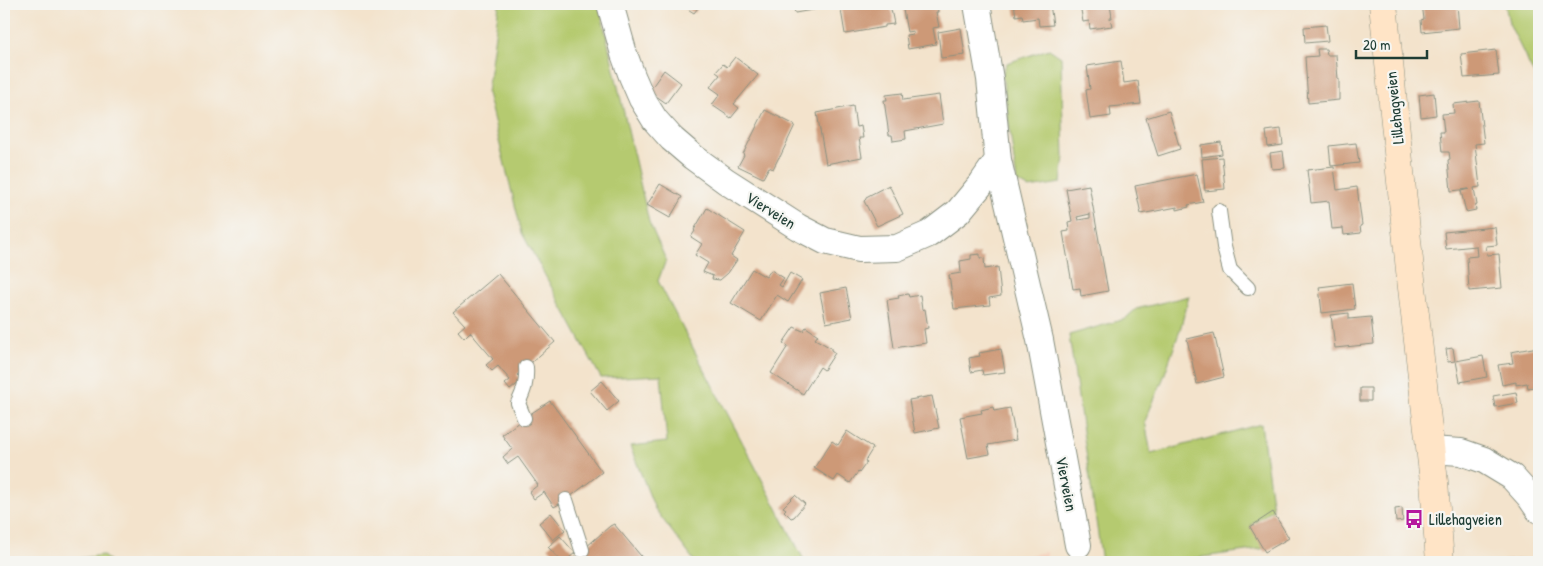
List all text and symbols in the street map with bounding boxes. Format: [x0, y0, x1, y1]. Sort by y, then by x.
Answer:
scale bar [1356, 28, 1427, 60]
text: 20 m [1363, 34, 1390, 55]
street label: Lillehagveien [1379, 71, 1409, 145]
street label: Vierveien [742, 186, 800, 234]
street label: Vierveien [1051, 455, 1083, 513]
bus stop icon: Lillehagveien [1403, 508, 1425, 530]
place label: Lillehagveien [1429, 508, 1502, 530]

